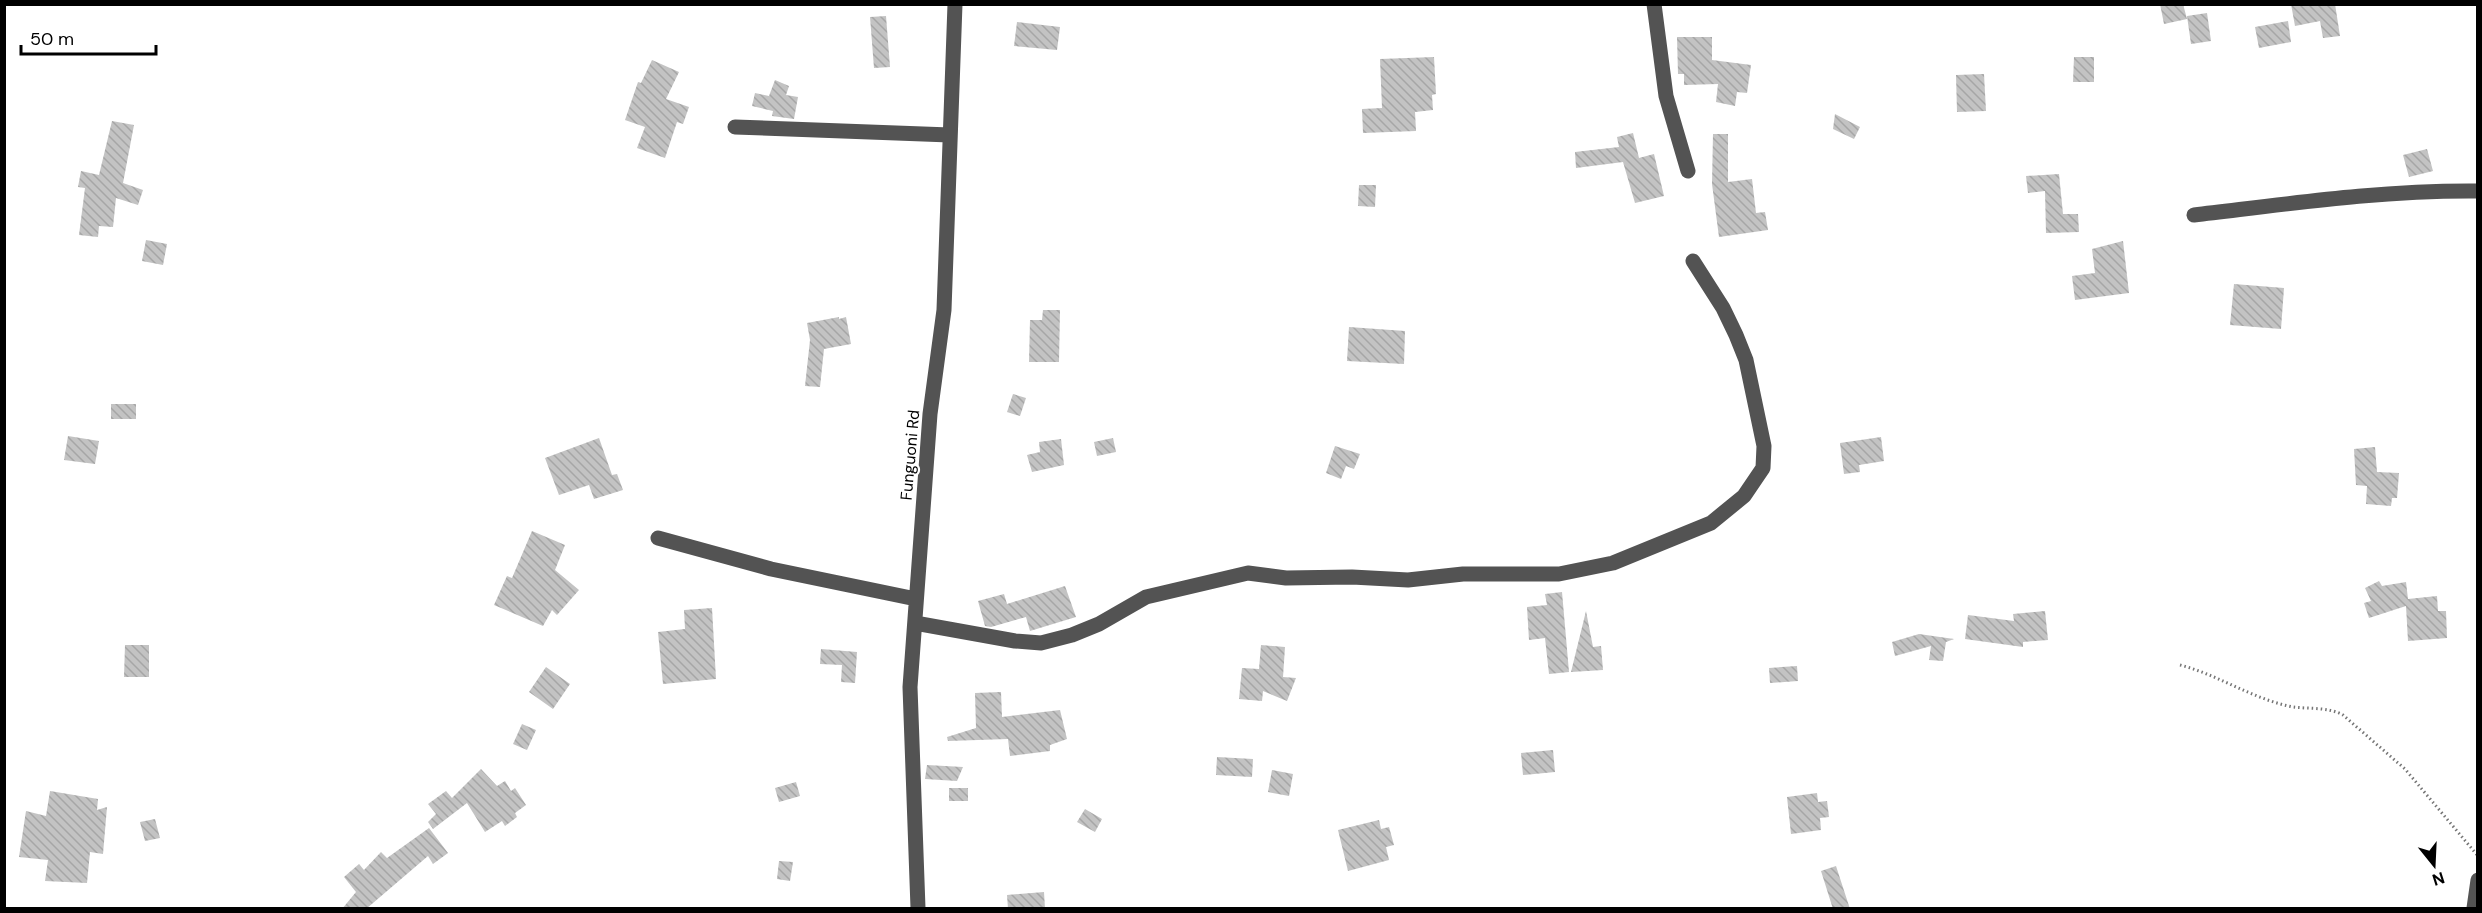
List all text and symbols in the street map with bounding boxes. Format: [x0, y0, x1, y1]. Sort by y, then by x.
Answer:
scale bar [21, 18, 156, 56]
text: 50 m [30, 27, 74, 51]
street label: Funguoni Rd [896, 409, 924, 501]
north arrow [2404, 835, 2464, 895]
text: N [2430, 867, 2447, 891]

